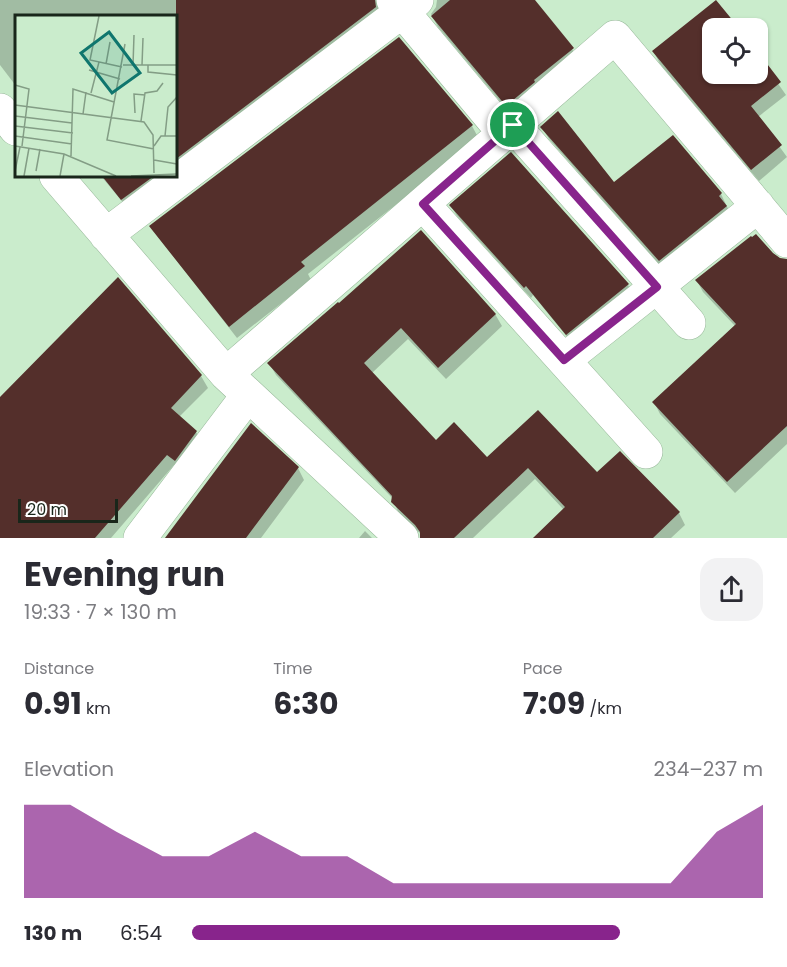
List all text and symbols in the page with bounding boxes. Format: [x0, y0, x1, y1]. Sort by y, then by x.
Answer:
inset map [15, 15, 177, 177]
map controls [702, 18, 768, 84]
button: locate [702, 18, 768, 84]
pin [487, 99, 538, 150]
icon: arrive [496, 108, 529, 141]
scale bar [18, 496, 118, 524]
text: 20 m [27, 498, 67, 521]
text: Evening run [24, 551, 225, 598]
button: share [700, 558, 763, 621]
text: 19:33 · 7 × 130 m [24, 598, 177, 626]
text: Distance [24, 657, 94, 680]
text: Time [273, 657, 312, 680]
text: Pace [523, 657, 562, 680]
text: 0.91 [24, 682, 82, 725]
text: 6:30 [273, 682, 339, 725]
text: 7:09 [523, 682, 585, 725]
text: km [82, 697, 111, 720]
text: /km [585, 697, 622, 720]
text: Elevation [24, 755, 114, 783]
text: 234–237 m [653, 755, 763, 783]
text: 130 m [24, 919, 82, 947]
text: 6:54 [120, 919, 162, 947]

